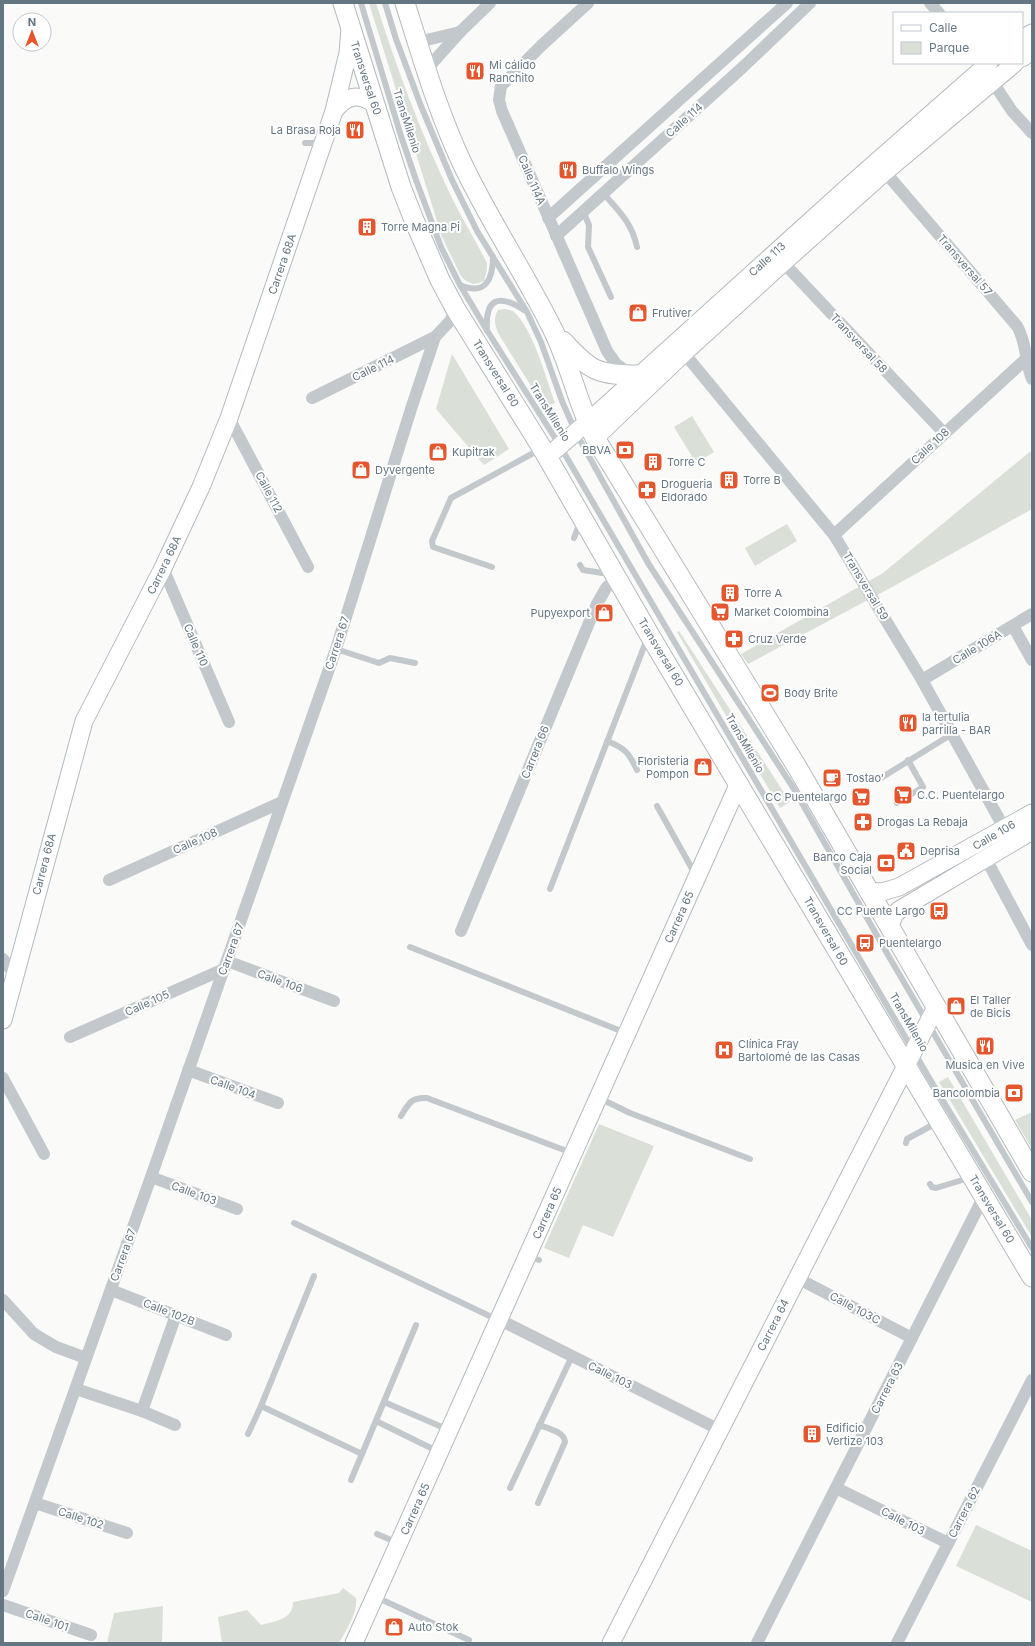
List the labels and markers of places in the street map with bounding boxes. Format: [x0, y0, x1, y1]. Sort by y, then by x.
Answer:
place label: Mi cálido Ranchito [489, 58, 536, 85]
restaurant icon: Mi cálido Ranchito [464, 60, 486, 82]
restaurant icon: La Brasa Roja [344, 119, 366, 141]
place label: La Brasa Roja [271, 123, 341, 137]
restaurant icon: Buffalo Wings [557, 159, 579, 181]
place label: Buffalo Wings [582, 163, 655, 177]
building icon: Torre Magna Pi [356, 216, 378, 238]
place label: Torre Magna Pi [381, 220, 460, 234]
shop icon: Frutiver [627, 302, 649, 324]
place label: Frutiver [652, 306, 692, 320]
bank icon: BBVA [614, 439, 636, 461]
shop icon: Kupitrak [427, 441, 449, 463]
place label: BBVA [582, 443, 611, 457]
place label: Kupitrak [452, 445, 495, 459]
building icon: Torre C [642, 451, 664, 473]
place label: Torre C [667, 455, 706, 469]
shop icon: Dyvergente [350, 459, 372, 481]
place label: Dyvergente [375, 463, 435, 477]
building icon: Torre B [718, 469, 740, 491]
place label: Torre B [743, 473, 781, 487]
place label: Drogueria Eldorado [661, 477, 712, 504]
pharmacy icon: Drogueria Eldorado [636, 479, 658, 501]
building icon: Torre A [719, 582, 741, 604]
place label: Torre A [744, 586, 783, 600]
supermarket icon: Market Colombina [709, 601, 731, 623]
shop icon: Pupyexport [593, 602, 615, 624]
place label: Market Colombina [734, 605, 829, 619]
place label: Pupyexport [531, 606, 590, 620]
pharmacy icon: Cruz Verde [723, 628, 745, 650]
place label: Cruz Verde [748, 632, 806, 646]
sports icon: Body Brite [759, 682, 781, 704]
place label: Body Brite [784, 686, 838, 700]
place label: la tertulia parrilla - BAR [922, 710, 991, 737]
restaurant icon: la tertulia parrilla - BAR [897, 712, 919, 734]
place label: Floristeria Pompon [637, 754, 689, 781]
shop icon: Floristeria Pompon [692, 756, 714, 778]
cafe icon: Tostao’ [821, 767, 843, 789]
place label: Tostao’ [846, 771, 884, 785]
supermarket icon: C.C. Puentelargo [892, 784, 914, 806]
supermarket icon: CC Puentelargo [850, 786, 872, 808]
place label: C.C. Puentelargo [917, 788, 1005, 802]
place label: CC Puentelargo [765, 790, 847, 804]
pharmacy icon: Drogas La Rebaja [852, 811, 874, 833]
place label: Drogas La Rebaja [877, 815, 968, 829]
public building icon: Deprisa [895, 840, 917, 862]
place label: Deprisa [920, 844, 960, 858]
place label: Banco Caja Social [813, 850, 872, 877]
bank icon: Banco Caja Social [875, 852, 897, 874]
bus stop icon: CC Puente Largo [928, 900, 950, 922]
place label: CC Puente Largo [837, 904, 925, 918]
bus stop icon: Puentelargo [854, 932, 876, 954]
place label: Puentelargo [879, 936, 942, 950]
place label: El Taller de Bicis [970, 993, 1011, 1020]
shop icon: El Taller de Bicis [945, 995, 967, 1017]
restaurant icon: Musica en Vive [974, 1035, 996, 1057]
place label: Clínica Fray Bartolomé de las Casas [738, 1037, 860, 1064]
hospital icon: Clínica Fray Bartolomé de las Casas [713, 1039, 735, 1061]
place label: Musica en Vive [945, 1058, 1025, 1072]
bank icon: Bancolombia [1003, 1082, 1025, 1104]
place label: Bancolombia [933, 1086, 1000, 1100]
place label: Edificio Vertize 103 [826, 1421, 884, 1448]
building icon: Edificio Vertize 103 [801, 1423, 823, 1445]
shop icon: Auto Stok [383, 1616, 405, 1638]
place label: Auto Stok [408, 1620, 458, 1634]

